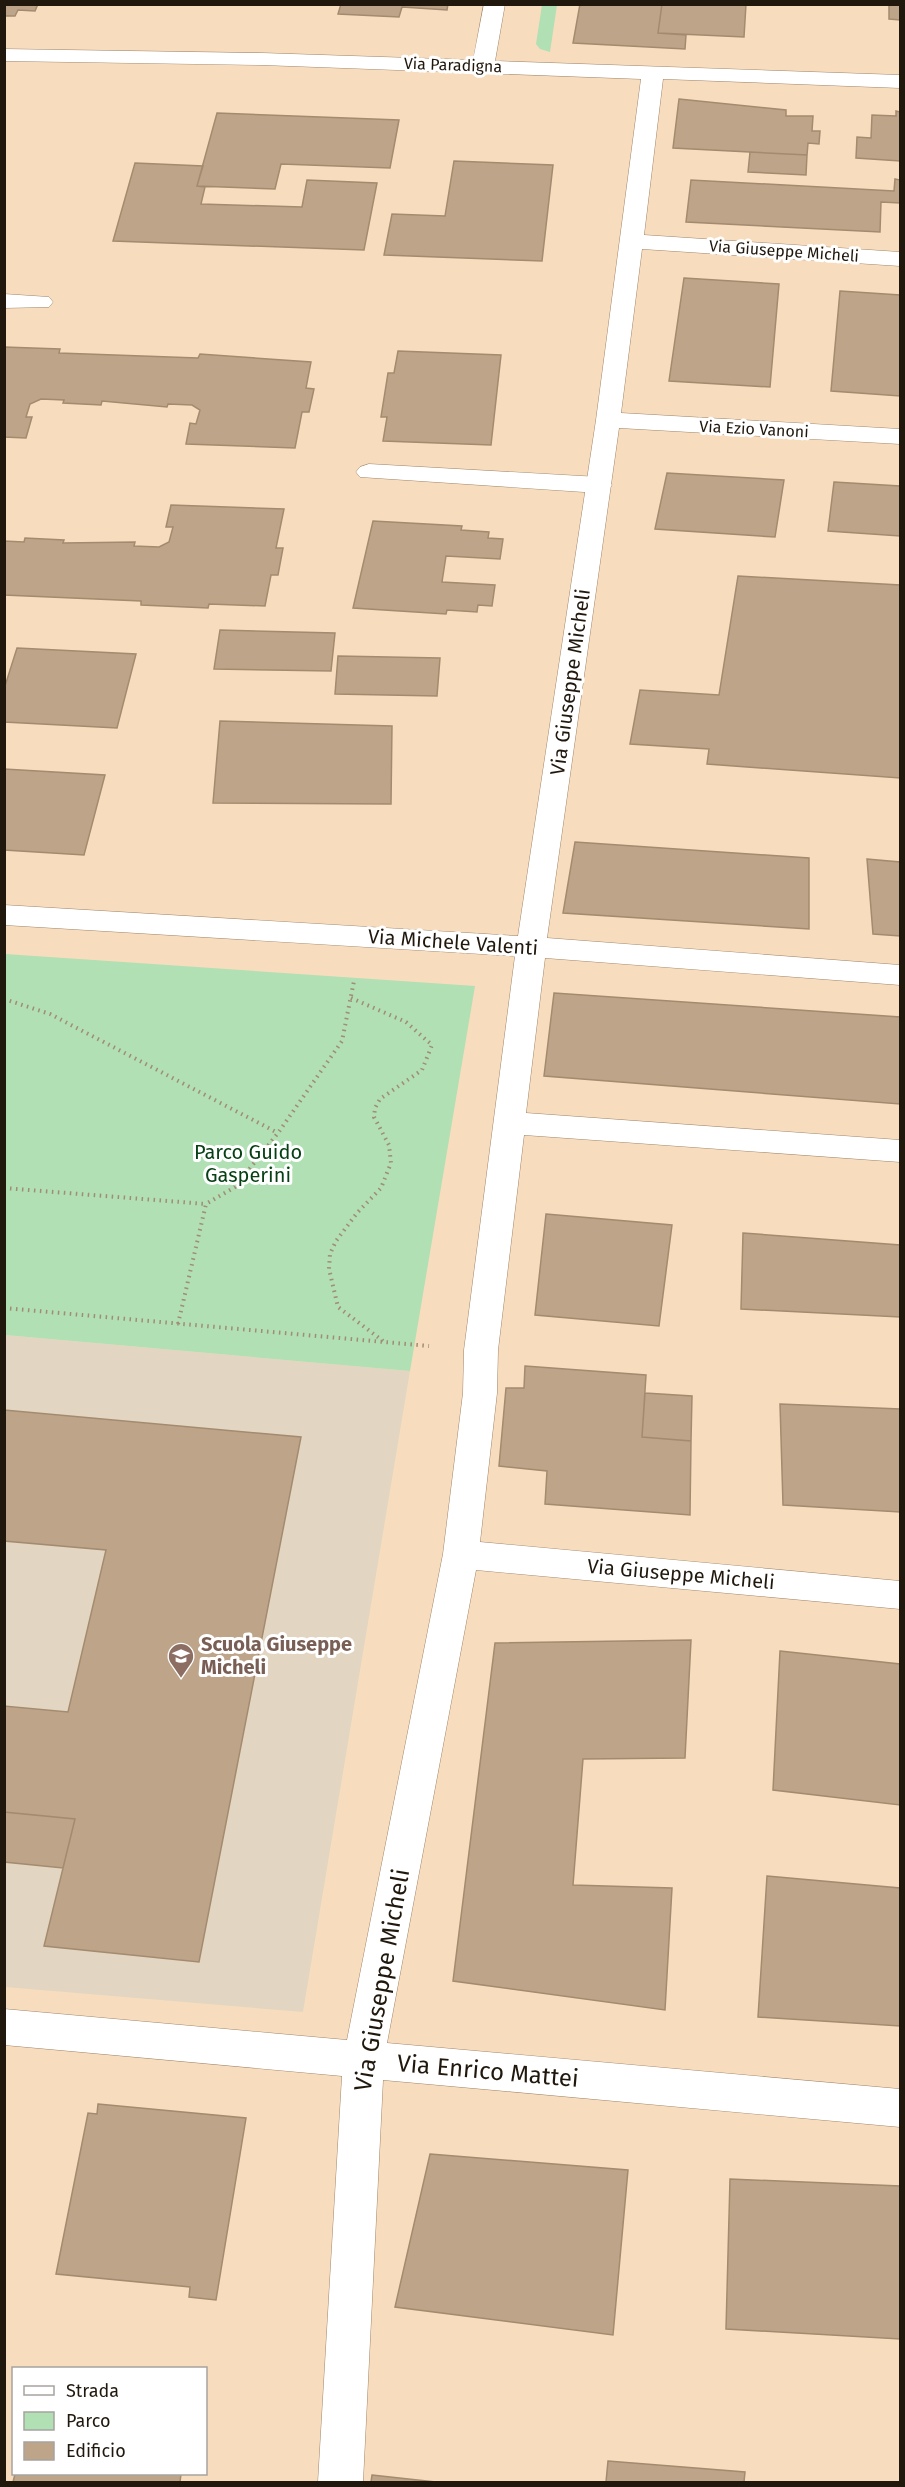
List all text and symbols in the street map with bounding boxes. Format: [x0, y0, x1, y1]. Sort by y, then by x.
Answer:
street label: Via Paradigna [404, 54, 502, 76]
street label: Via Giuseppe Micheli [708, 236, 860, 266]
street label: Via Ezio Vanoni [699, 417, 809, 441]
street label: Via Giuseppe Micheli [545, 587, 595, 777]
street label: Via Michele Valenti [367, 924, 539, 960]
park label: Parco Guido Gasperini [194, 1140, 302, 1187]
street label: Via Giuseppe Micheli [586, 1554, 776, 1594]
place label: Scuola Giuseppe Micheli [201, 1632, 352, 1679]
school or university icon: Scuola Giuseppe Micheli [166, 1641, 196, 1679]
street label: Via Giuseppe Micheli [349, 1867, 415, 2093]
street label: Via Enrico Mattei [396, 2049, 580, 2093]
legend [12, 2367, 207, 2475]
text: Strada [66, 2380, 119, 2402]
text: Parco [66, 2410, 110, 2432]
text: Edificio [66, 2440, 126, 2462]

